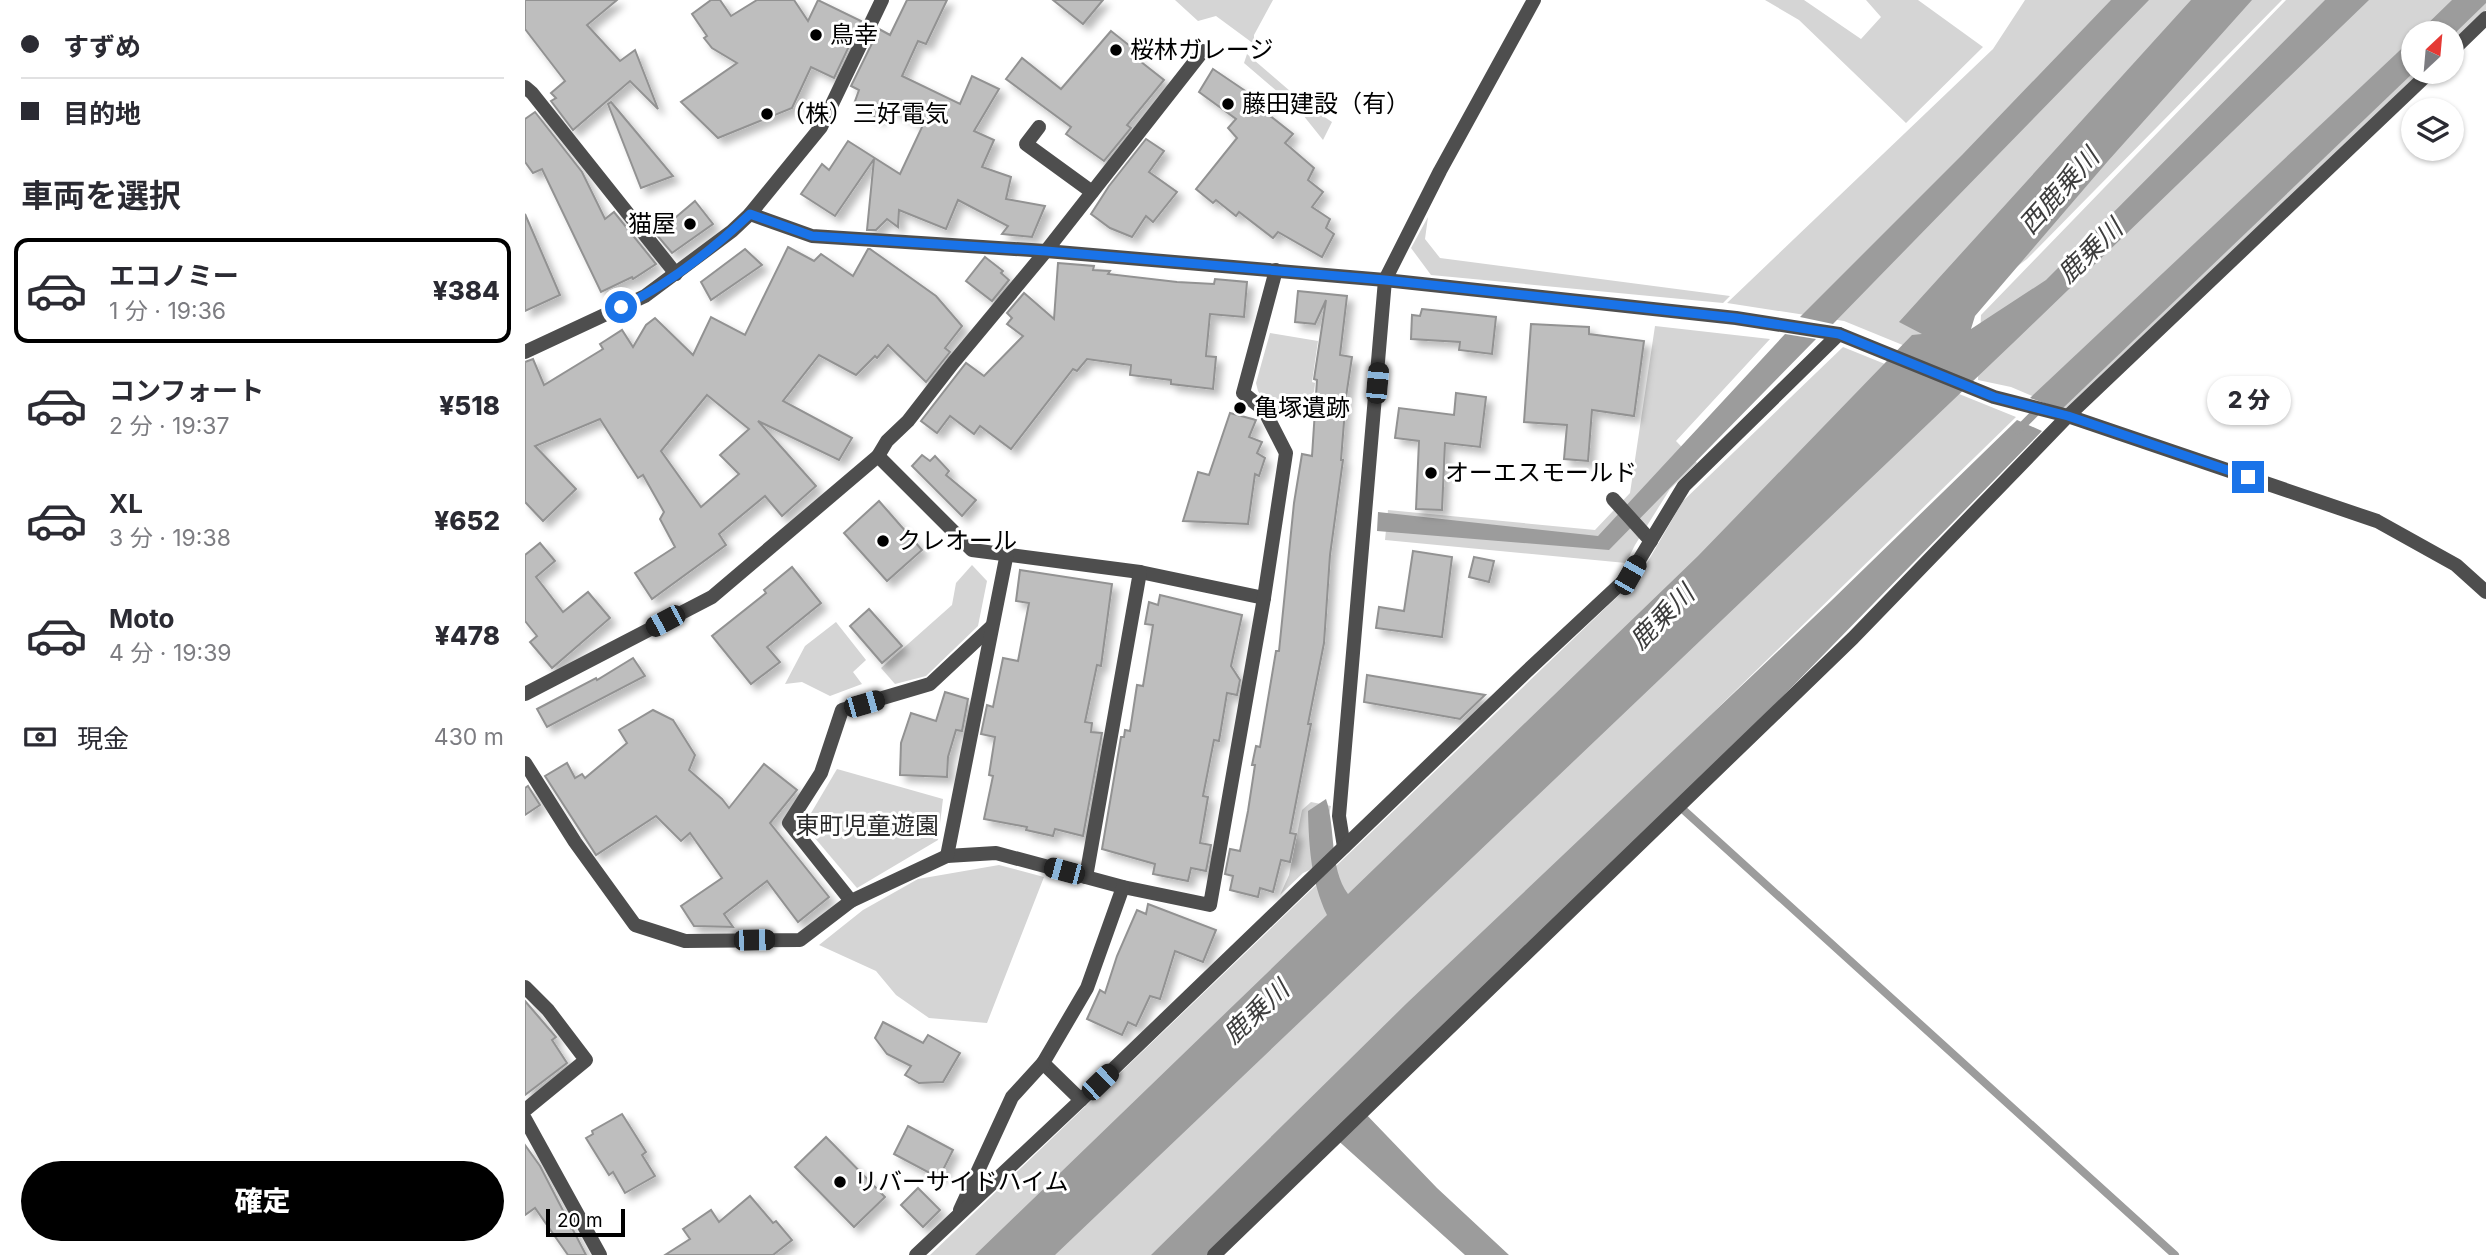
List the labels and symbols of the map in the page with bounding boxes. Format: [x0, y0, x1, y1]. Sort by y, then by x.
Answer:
place label: 鳥幸 [830, 20, 878, 49]
north arrow [2401, 21, 2464, 84]
marker: 鳥幸 [808, 27, 824, 43]
place label: 桜林ガレージ [1130, 35, 1274, 64]
marker: 桜林ガレージ [1108, 42, 1124, 58]
place label: 藤田建設（有） [1242, 89, 1410, 118]
marker: 藤田建設（有） [1220, 96, 1236, 112]
place label: （株）三好電気 [781, 99, 949, 128]
marker: （株）三好電気 [759, 106, 775, 122]
water label: 西鹿乗川 [2012, 139, 2107, 240]
place label: 猫屋 [628, 209, 676, 238]
water label: 鹿乗川 [2051, 210, 2131, 289]
marker: 猫屋 [682, 216, 698, 232]
route start [605, 291, 637, 323]
car [1365, 361, 1390, 405]
callout: 2 分 [2206, 376, 2290, 424]
place label: 亀塚遺跡 [1254, 393, 1350, 422]
marker: 亀塚遺跡 [1232, 400, 1248, 416]
place label: オーエスモールド [1445, 458, 1637, 487]
route end [2232, 461, 2264, 493]
marker: オーエスモールド [1423, 465, 1439, 481]
place label: クレオール [897, 526, 1017, 555]
marker: クレオール [875, 533, 891, 549]
car [1611, 552, 1650, 598]
water label: 鹿乗川 [1623, 576, 1702, 655]
car [642, 602, 689, 640]
car [841, 688, 888, 720]
park label: 東町児童遊園 [795, 811, 939, 840]
car [1041, 855, 1088, 887]
car [733, 929, 776, 951]
water label: 鹿乗川 [1217, 972, 1297, 1050]
car [1078, 1060, 1123, 1104]
place label: リバーサイドハイム [854, 1167, 1069, 1196]
marker: リバーサイドハイム [832, 1174, 848, 1190]
scale bar [546, 1206, 625, 1238]

